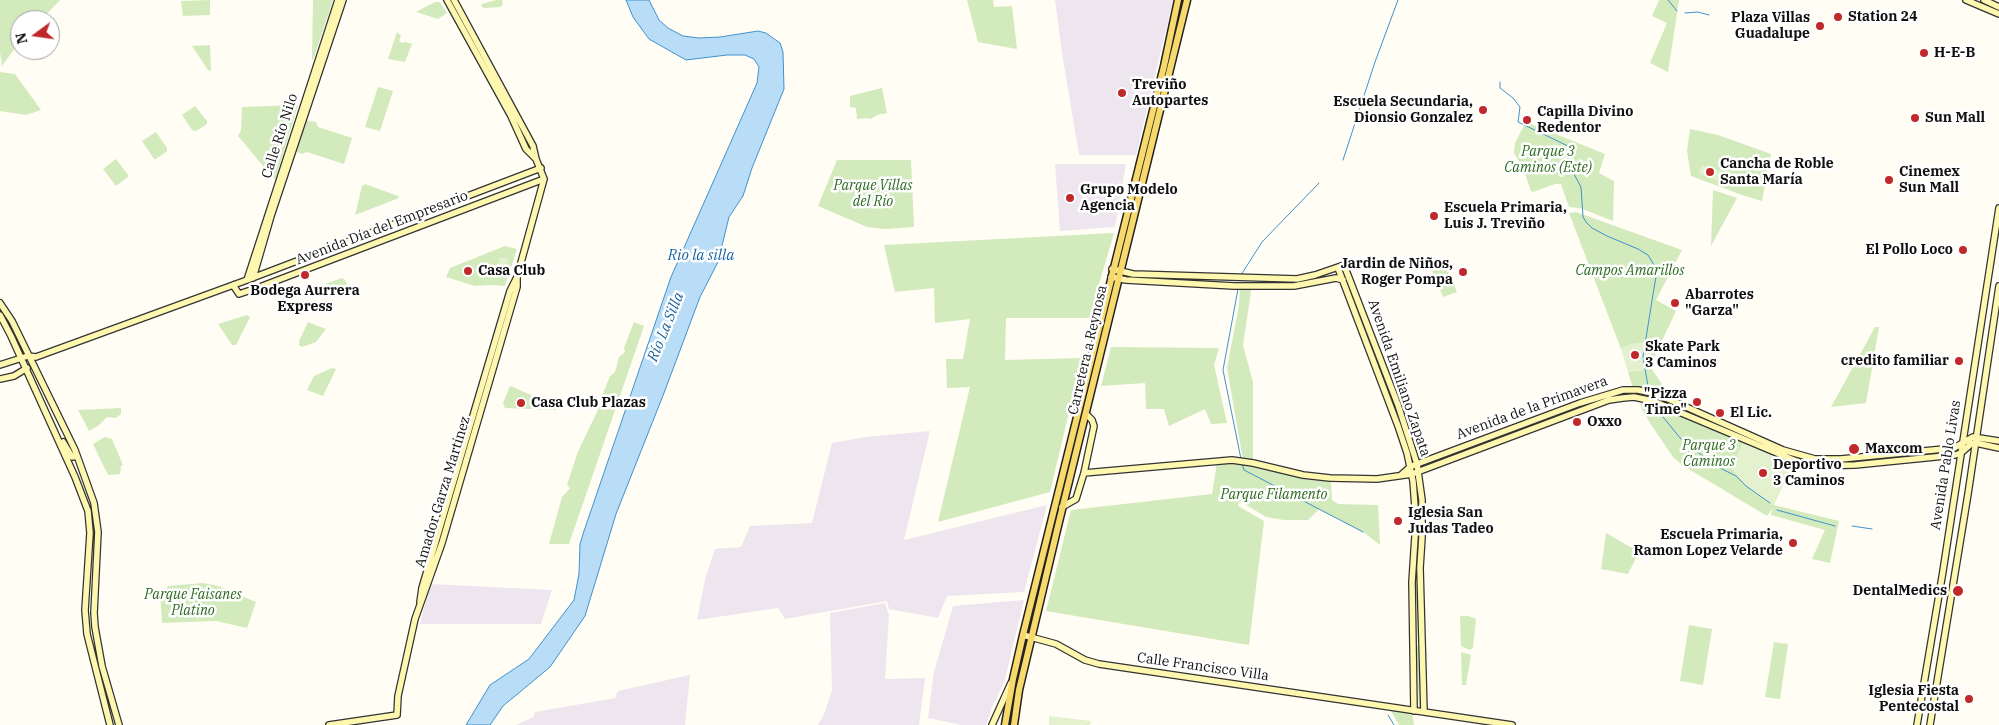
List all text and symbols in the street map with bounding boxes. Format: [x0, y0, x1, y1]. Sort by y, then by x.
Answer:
place label: Station 24 [1848, 9, 1918, 25]
north arrow [10, 10, 60, 60]
place label: Plaza Villas Guadalupe [1731, 10, 1810, 42]
marker: Station 24 [1832, 11, 1844, 23]
marker: Plaza Villas Guadalupe [1814, 20, 1826, 32]
text: N [11, 31, 31, 46]
place label: H-E-B [1934, 45, 1975, 61]
marker: H-E-B [1918, 47, 1930, 59]
place label: Treviño Autopartes [1132, 77, 1208, 110]
marker: Treviño Autopartes [1116, 87, 1128, 99]
street label: Calle Río Nilo [258, 92, 302, 180]
place label: Escuela Secundaria, Dionsio Gonzalez [1333, 94, 1473, 126]
marker: Escuela Secundaria, Dionsio Gonzalez [1477, 104, 1489, 116]
place label: Capilla Divino Redentor [1537, 104, 1633, 136]
place label: Sun Mall [1925, 110, 1985, 126]
marker: Sun Mall [1909, 112, 1921, 124]
marker: Capilla Divino Redentor [1521, 114, 1533, 126]
park label: Parque 3 Caminos (Este) [1504, 144, 1592, 176]
place label: Cancha de Roble Santa María [1720, 156, 1834, 188]
place label: Cinemex Sun Mall [1899, 164, 1960, 196]
marker: Cancha de Roble Santa María [1704, 166, 1716, 178]
marker: Cinemex Sun Mall [1883, 174, 1895, 186]
park label: Parque Villas del Río [833, 178, 913, 210]
place label: Grupo Modelo Agencia [1080, 182, 1178, 214]
street label: Avenida Día del Empresario [294, 187, 470, 269]
marker: Grupo Modelo Agencia [1064, 192, 1076, 204]
place label: Escuela Primaria, Luis J. Treviño [1444, 200, 1567, 232]
marker: Escuela Primaria, Luis J. Treviño [1428, 210, 1440, 222]
place label: El Pollo Loco [1866, 242, 1953, 258]
marker: El Pollo Loco [1957, 244, 1969, 256]
water label: Rio la silla [668, 247, 734, 265]
place label: Jardin de Niños, Roger Pompa [1341, 256, 1453, 288]
place label: Casa Club [478, 263, 545, 279]
park label: Campos Amarillos [1576, 263, 1684, 279]
marker: Casa Club [462, 265, 474, 277]
marker: Jardin de Niños, Roger Pompa [1457, 266, 1469, 278]
marker: Bodega Aurrera Express [299, 269, 311, 281]
place label: Bodega Aurrera Express [250, 283, 360, 316]
street label: Carretera a Reynosa [1065, 284, 1111, 416]
place label: Abarrotes "Garza" [1685, 287, 1754, 320]
water label: Río La Silla [644, 290, 688, 364]
street label: Avenida Emiliano Zapata [1364, 297, 1434, 459]
marker: Abarrotes "Garza" [1669, 297, 1681, 309]
place label: Skate Park 3 Caminos [1645, 339, 1720, 372]
marker: Skate Park 3 Caminos [1629, 349, 1641, 361]
place label: credito familiar [1841, 353, 1949, 369]
marker: credito familiar [1953, 355, 1965, 367]
street label: Avenida de la Primavera [1454, 373, 1610, 443]
place label: "Pizza Time" [1644, 386, 1687, 418]
place label: Casa Club Plazas [531, 395, 646, 411]
marker: "Pizza Time" [1691, 396, 1703, 408]
marker: Casa Club Plazas [515, 397, 527, 409]
street label: Avenida Pablo Livas [1927, 399, 1965, 531]
place label: El Lic. [1730, 405, 1772, 421]
marker: El Lic. [1714, 407, 1726, 419]
street label: Amador Garza Martínez [412, 414, 474, 570]
place label: Oxxo [1587, 414, 1622, 430]
marker: Oxxo [1571, 416, 1583, 428]
park label: Parque 3 Caminos [1682, 438, 1736, 471]
place label: Maxcom [1865, 441, 1923, 457]
marker: Maxcom [1847, 442, 1861, 456]
place label: Deportivo 3 Caminos [1773, 457, 1845, 490]
marker: Deportivo 3 Caminos [1757, 467, 1769, 479]
park label: Parque Filamento [1220, 487, 1328, 503]
place label: Iglesia San Judas Tadeo [1408, 505, 1494, 538]
marker: Iglesia San Judas Tadeo [1392, 515, 1404, 527]
place label: Escuela Primaria, Ramon Lopez Velarde [1633, 527, 1783, 560]
marker: Escuela Primaria, Ramon Lopez Velarde [1787, 537, 1799, 549]
place label: DentalMedics [1853, 583, 1947, 599]
marker: DentalMedics [1951, 584, 1965, 598]
park label: Parque Faisanes Platino [144, 587, 242, 620]
street label: Calle Francisco Villa [1136, 649, 1270, 685]
place label: Iglesia Fiesta Pentecostal [1869, 683, 1959, 716]
marker: Iglesia Fiesta Pentecostal [1963, 693, 1975, 705]

